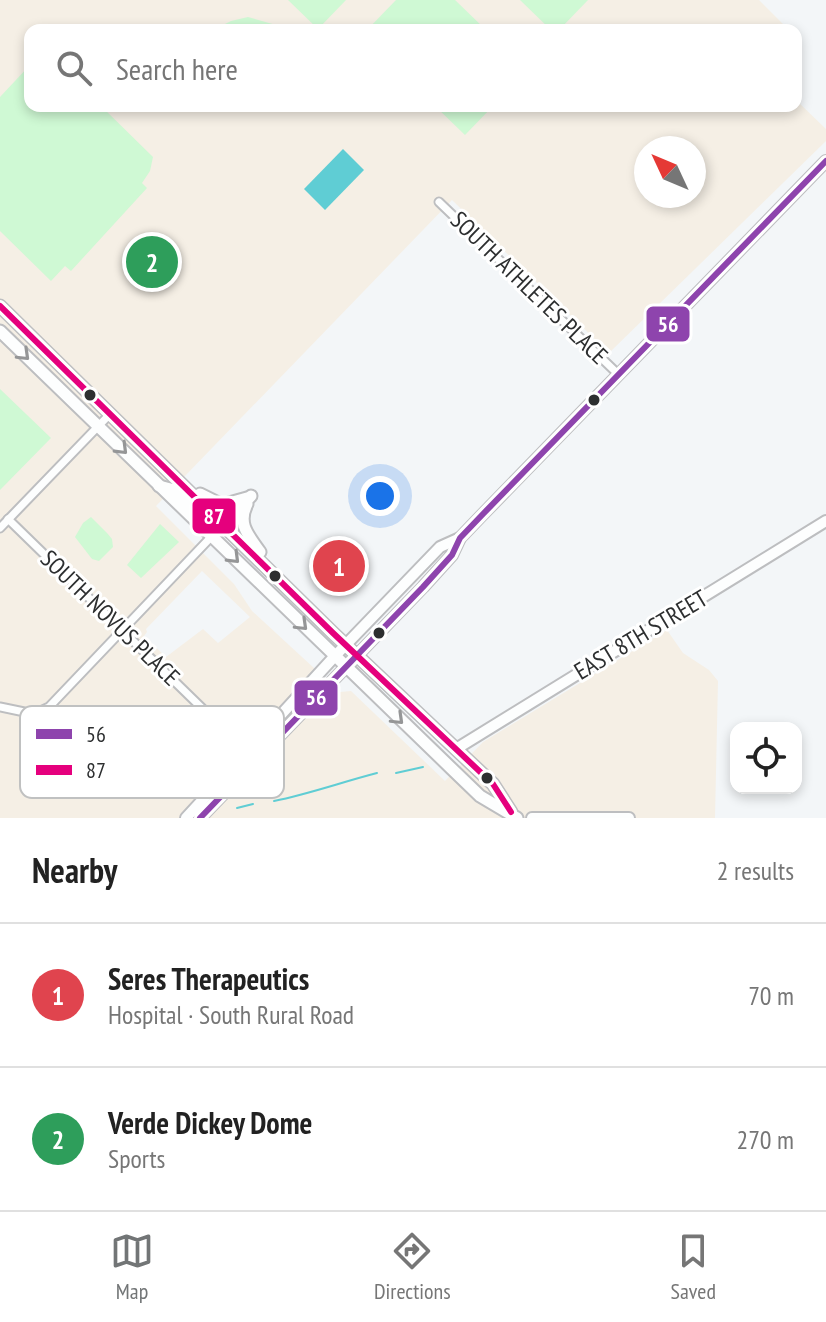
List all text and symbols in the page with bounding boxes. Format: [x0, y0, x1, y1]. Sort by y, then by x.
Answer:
search box [24, 24, 802, 112]
icon: search [52, 46, 96, 90]
text: Search here [116, 49, 238, 88]
north arrow [634, 136, 706, 208]
street label: SOUTH ATHLETES PLACE [444, 204, 615, 371]
pin: 2 [126, 232, 178, 292]
line badge: 56 [645, 305, 691, 343]
text: 56 [657, 310, 679, 338]
one-way arrow [15, 345, 29, 360]
unlabelled marker [82, 387, 98, 403]
unlabelled marker [586, 392, 602, 408]
one-way arrow [113, 440, 127, 455]
your location [360, 476, 400, 516]
line badge: 87 [191, 497, 237, 535]
text: 87 [203, 502, 225, 530]
pin: 1 [313, 536, 365, 596]
street label: SOUTH NOVUS PLACE [34, 543, 187, 692]
one-way arrow [224, 549, 239, 563]
unlabelled marker [267, 568, 283, 584]
street label: EAST 8TH STREET [568, 582, 713, 687]
one-way arrow [293, 616, 307, 631]
unlabelled marker [371, 625, 387, 641]
line badge: 56 [293, 679, 339, 717]
text: 56 [305, 683, 327, 711]
legend [20, 706, 284, 798]
one-way arrow [389, 709, 404, 723]
text: 56 [86, 720, 106, 748]
map controls [730, 722, 802, 794]
button: locate [730, 722, 802, 794]
text: 87 [86, 756, 106, 784]
unlabelled marker [479, 770, 495, 786]
text: Nearby [32, 848, 117, 892]
text: 2 results [717, 854, 794, 887]
text: Seres Therapeutics [108, 959, 309, 998]
text: 1 [52, 979, 64, 1012]
text: 70 m [748, 979, 794, 1012]
text: Hospital · South Rural Road [108, 998, 354, 1031]
text: Verde Dickey Dome [108, 1103, 312, 1142]
text: 2 [52, 1123, 64, 1156]
text: 270 m [736, 1123, 794, 1156]
text: Sports [108, 1142, 165, 1175]
tab: Map [110, 1229, 154, 1305]
tab: Directions [374, 1229, 451, 1305]
tab: Saved [671, 1229, 716, 1305]

